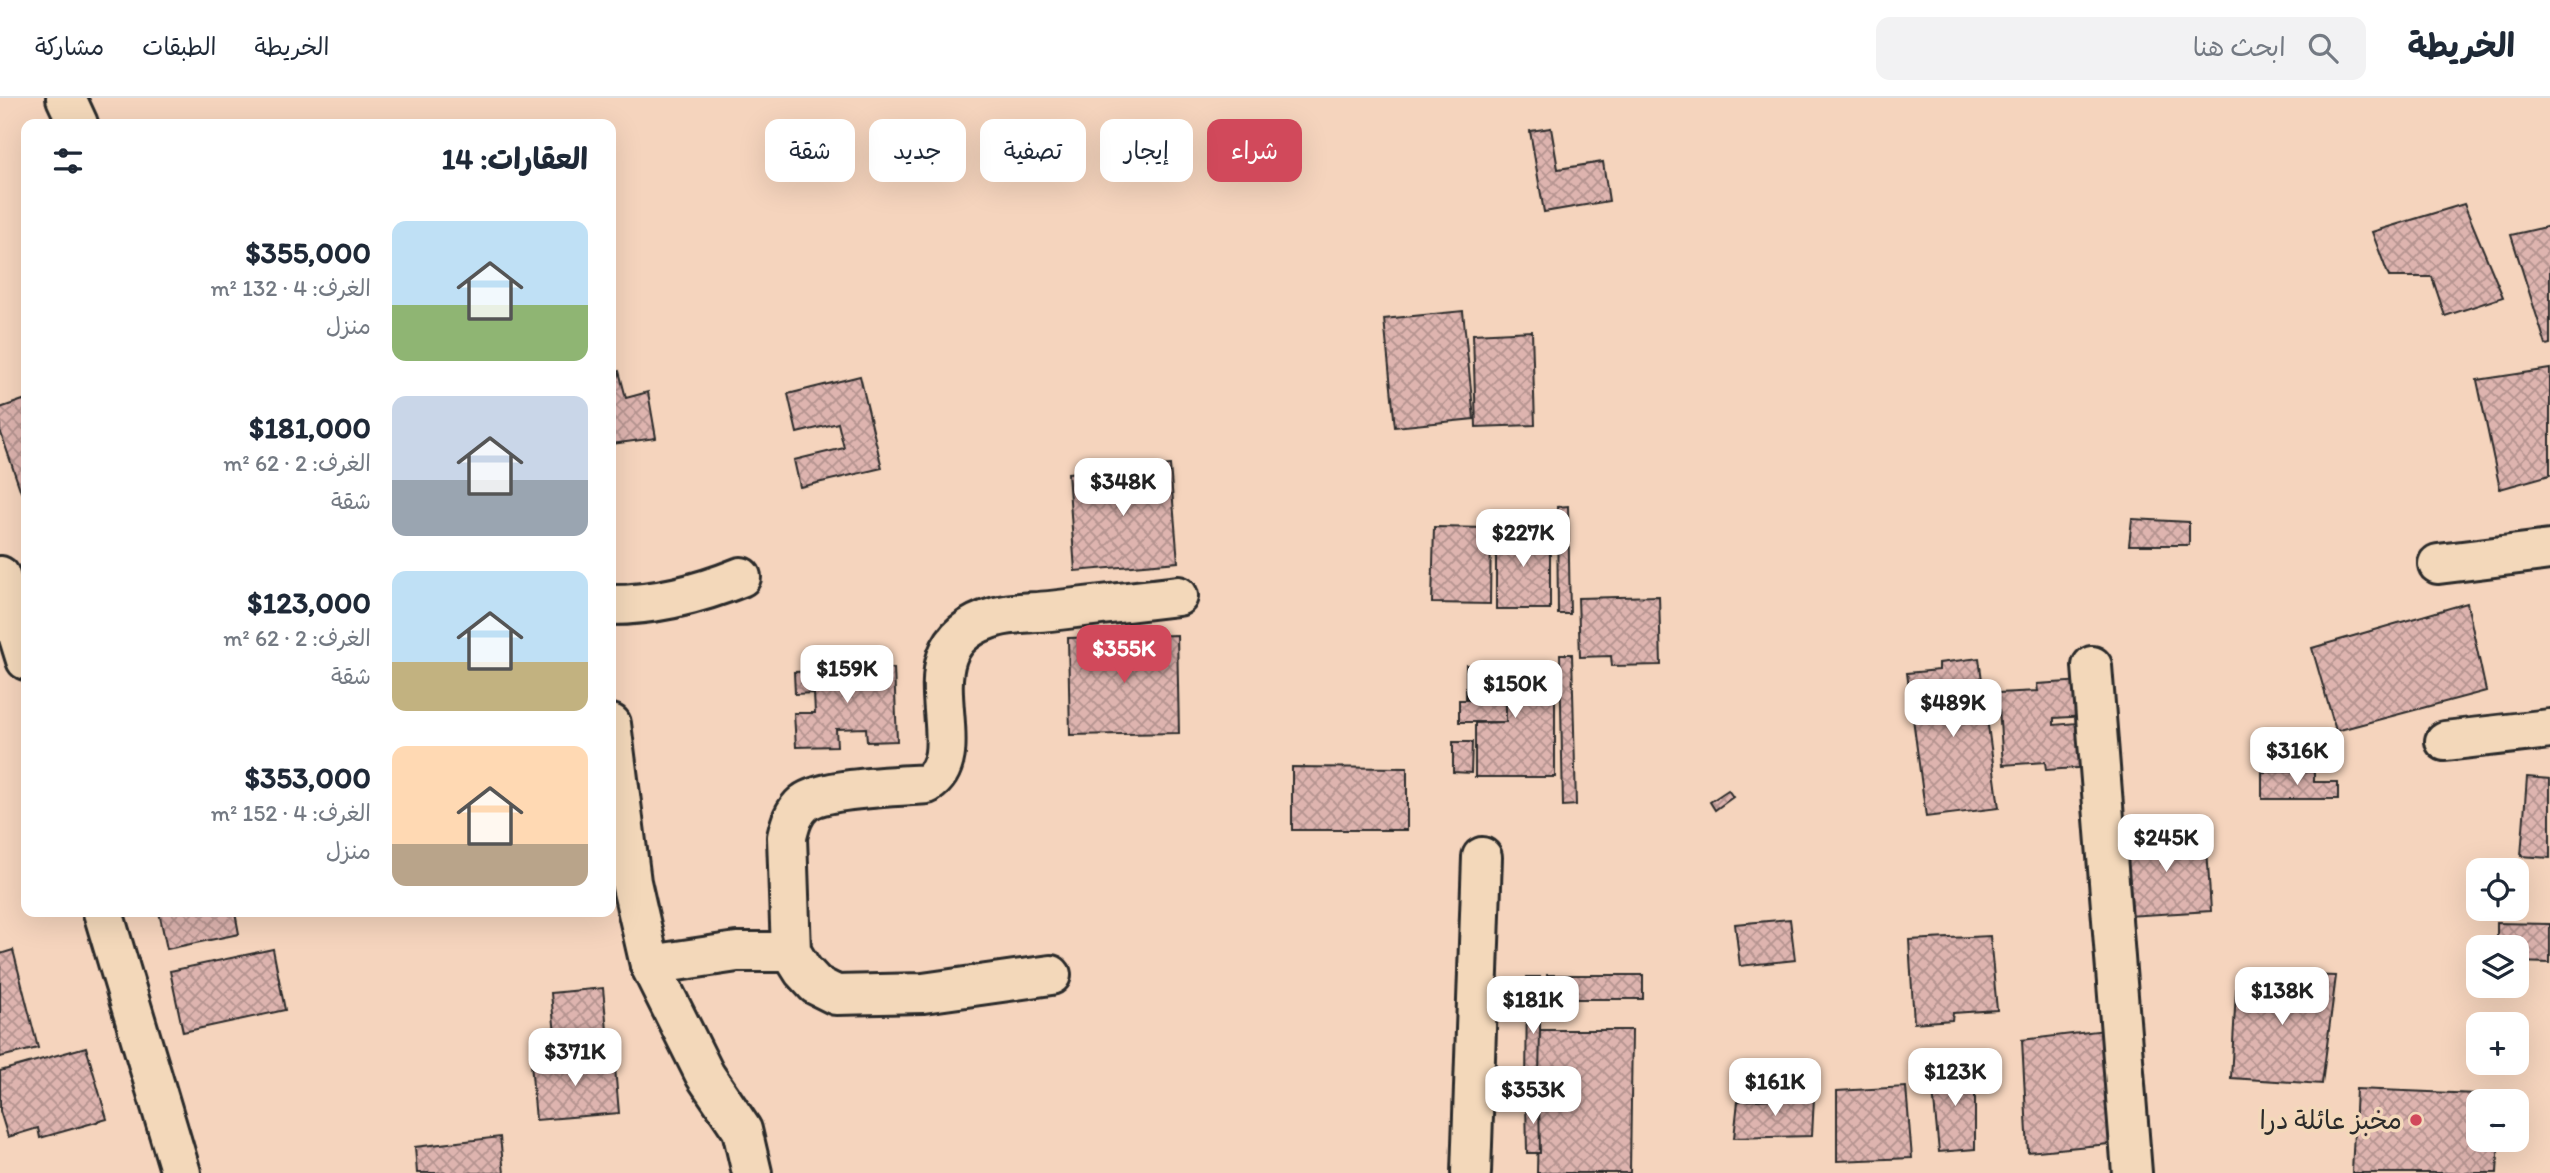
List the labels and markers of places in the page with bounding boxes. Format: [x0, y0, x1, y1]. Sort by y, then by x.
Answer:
pin: $348K [1074, 458, 1172, 518]
pin: $227K [1474, 510, 1572, 569]
pin: $355K [1075, 626, 1173, 685]
pin: $159K [798, 646, 896, 705]
pin: $150K [1466, 660, 1564, 720]
pin: $489K [1904, 680, 2002, 739]
pin: $316K [2248, 728, 2346, 787]
pin: $245K [2117, 814, 2215, 874]
pin: $138K [2233, 968, 2331, 1027]
pin: $181K [1484, 976, 1582, 1036]
pin: $371K [526, 1028, 624, 1088]
pin: $123K [1906, 1048, 2004, 1108]
pin: $161K [1726, 1058, 1824, 1118]
pin: $353K [1484, 1066, 1582, 1126]
place label: مخبز عائلة درا [2260, 1104, 2402, 1136]
marker: مخبز عائلة درا [2408, 1112, 2424, 1128]

